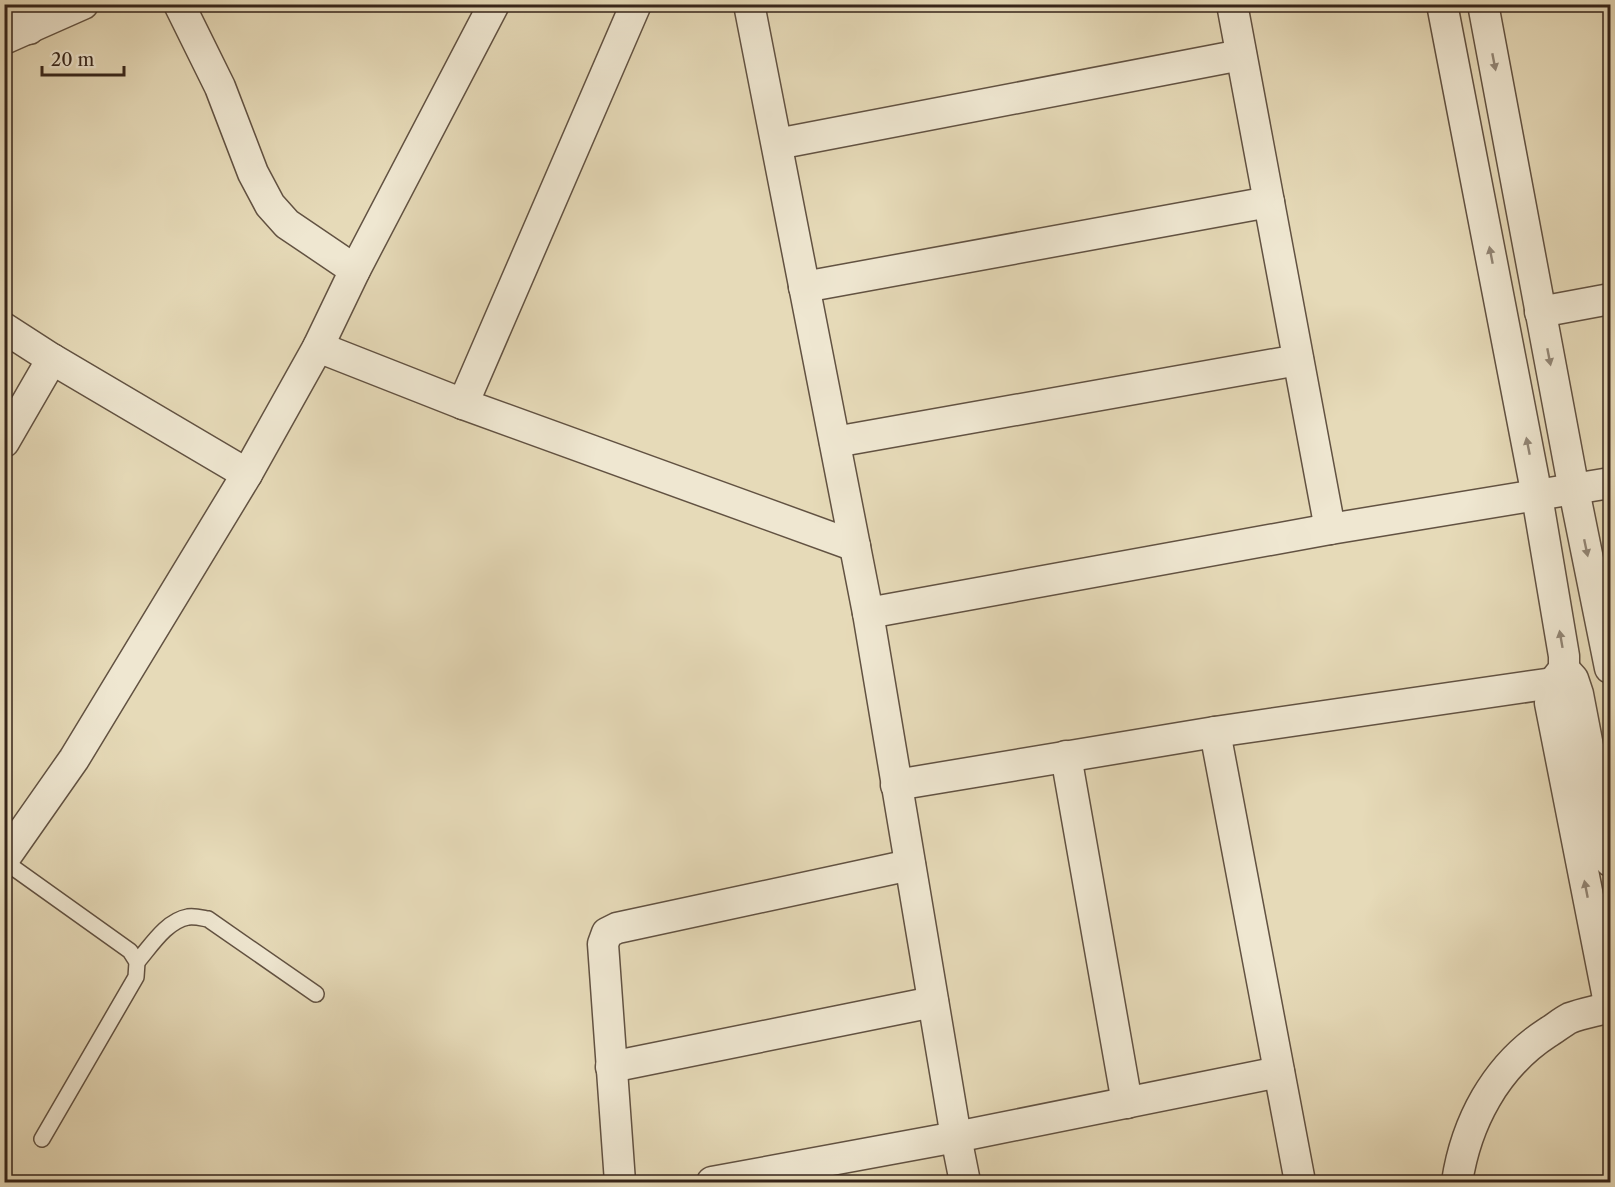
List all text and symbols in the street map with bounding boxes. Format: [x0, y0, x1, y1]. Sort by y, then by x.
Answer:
scale bar [42, 39, 124, 77]
text: 20 m [51, 49, 95, 71]
one-way arrow [1490, 53, 1499, 72]
one-way arrow [1486, 245, 1495, 264]
one-way arrow [1545, 348, 1554, 367]
one-way arrow [1523, 437, 1532, 456]
one-way arrow [1582, 539, 1591, 558]
one-way arrow [1557, 629, 1566, 648]
one-way arrow [1581, 879, 1591, 898]

